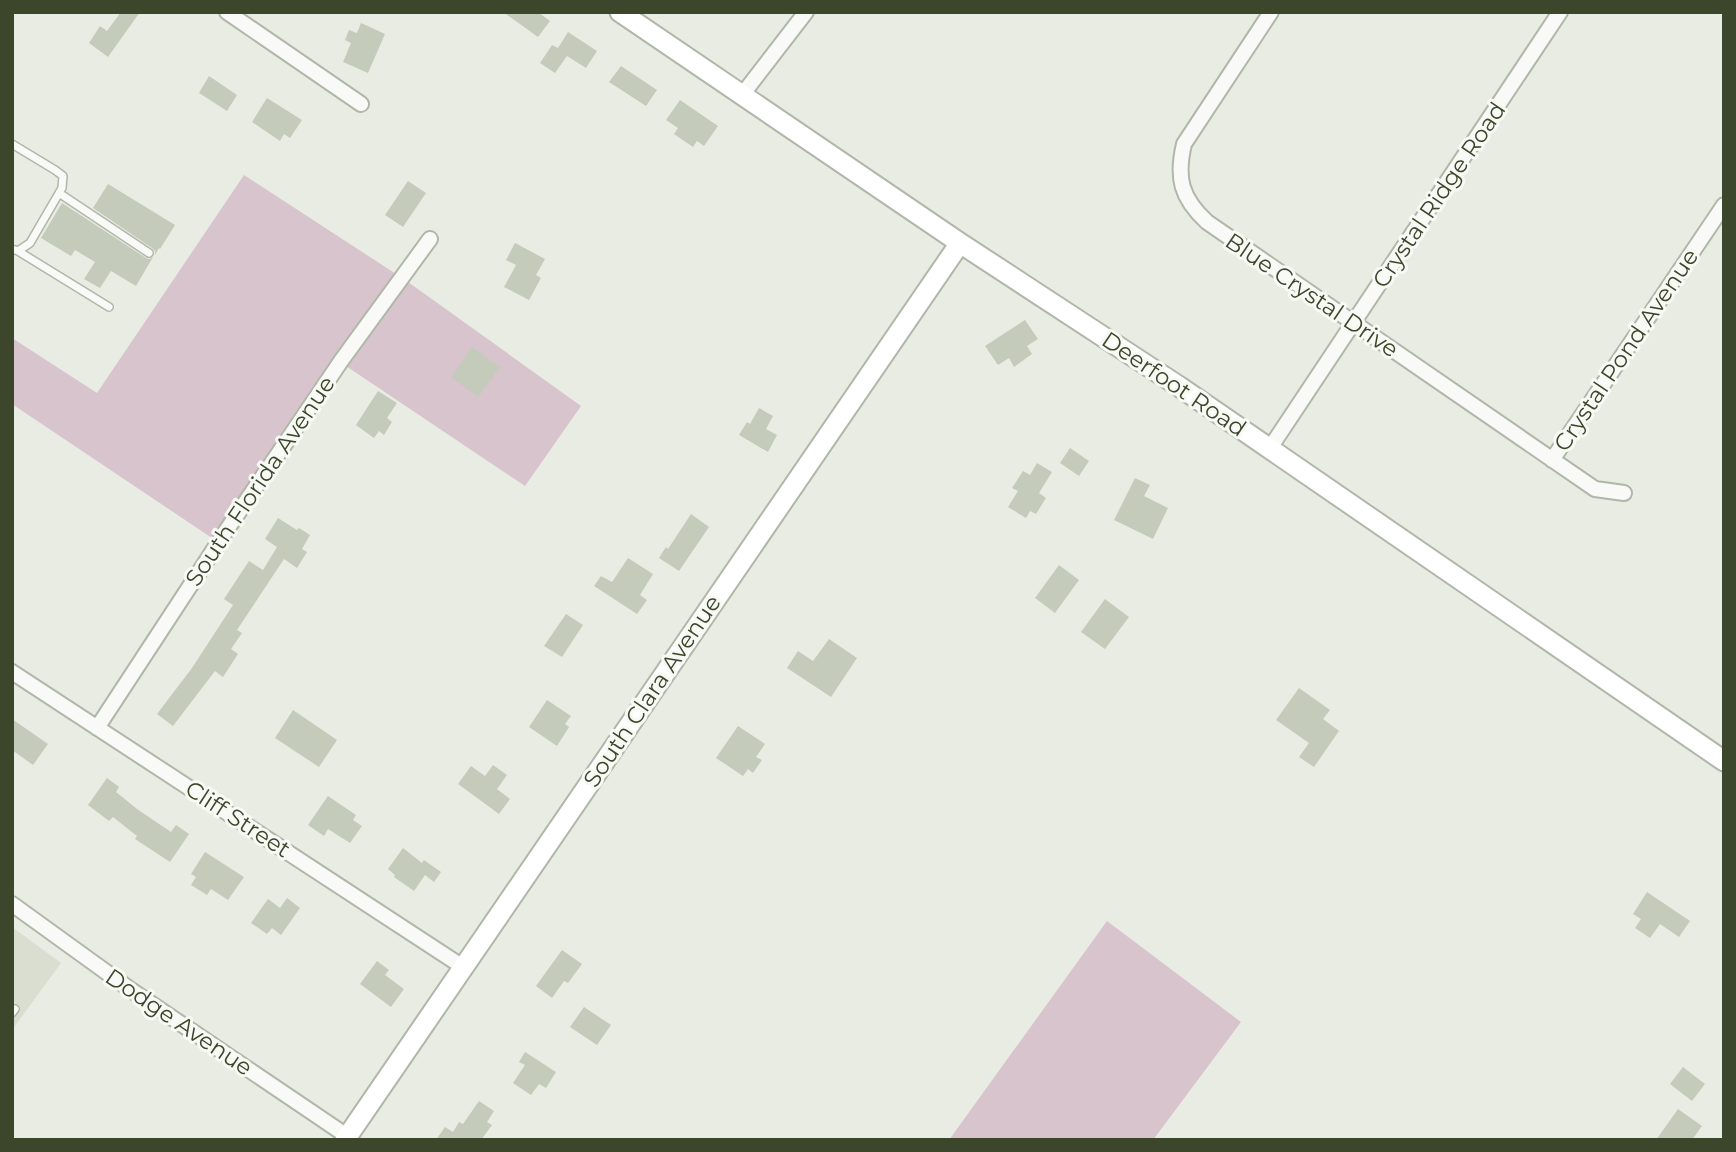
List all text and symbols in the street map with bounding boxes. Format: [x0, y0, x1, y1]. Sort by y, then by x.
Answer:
street label: Crystal Ridge Road [1366, 97, 1512, 293]
street label: Blue Crystal Drive [1220, 227, 1404, 363]
street label: Crystal Pond Avenue [1548, 243, 1704, 457]
street label: Deerfoot Road [1097, 325, 1251, 443]
street label: South Florida Avenue [179, 371, 341, 591]
street label: South Clara Avenue [577, 590, 727, 792]
street label: Cliff Street [180, 775, 296, 863]
street label: Dodge Avenue [100, 962, 258, 1082]

